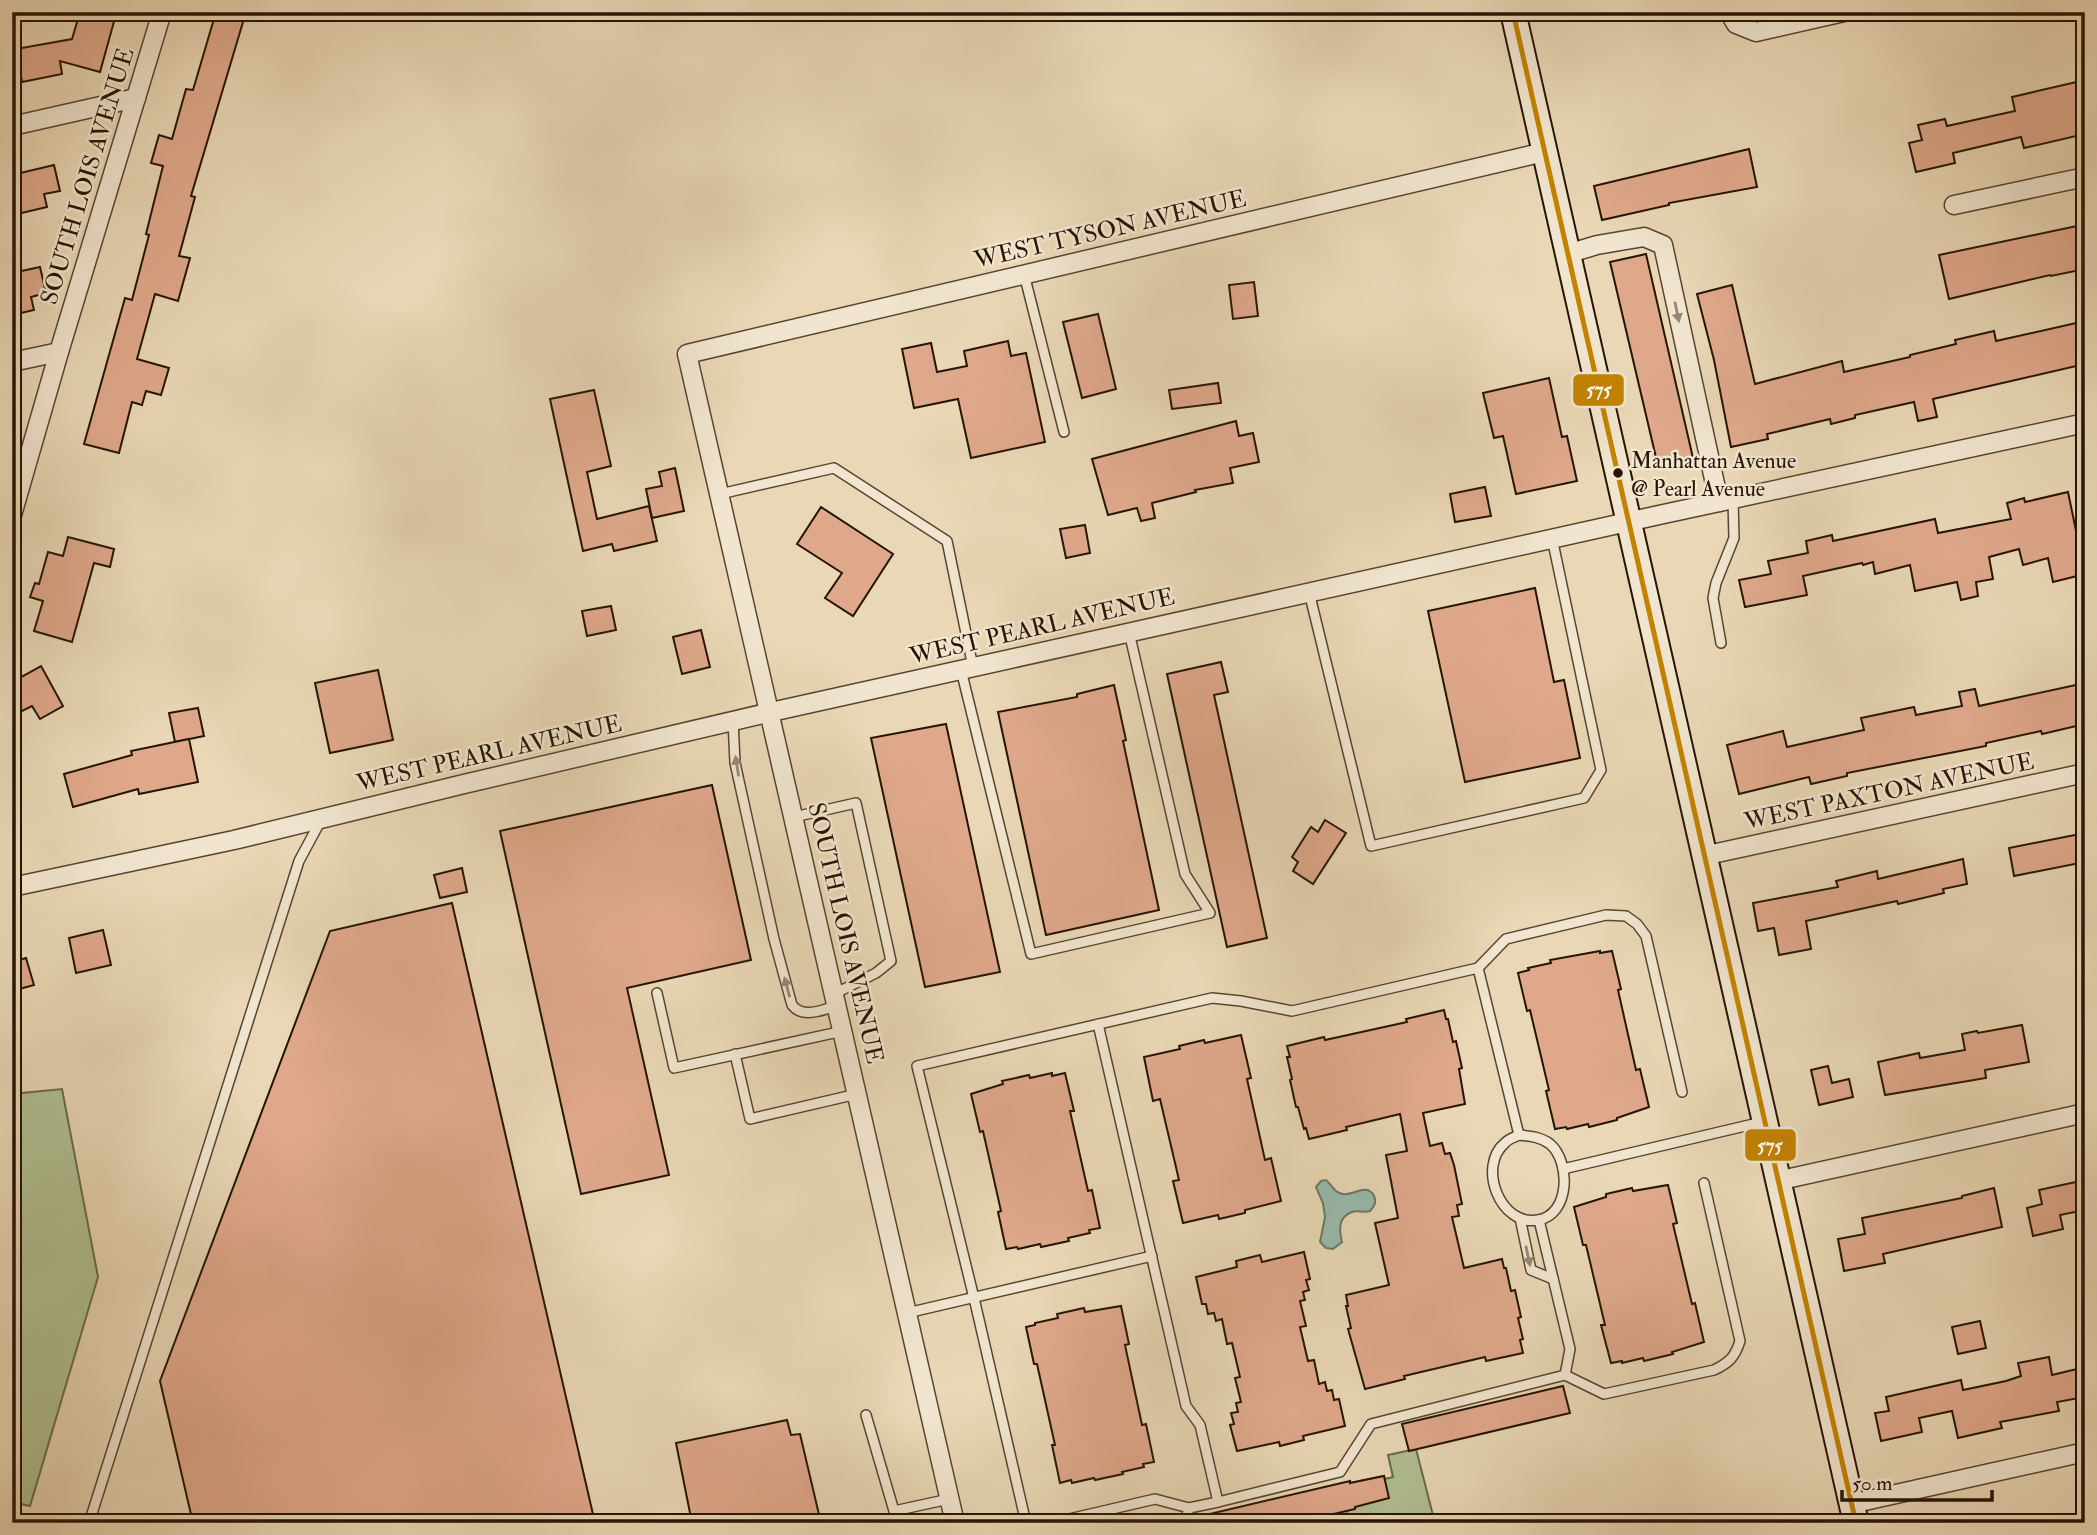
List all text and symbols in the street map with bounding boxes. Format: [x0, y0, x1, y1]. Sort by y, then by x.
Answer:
street label: SOUTH LOIS AVENUE [34, 44, 141, 308]
street label: WEST TYSON AVENUE [970, 183, 1249, 276]
one-way arrow [1672, 301, 1683, 323]
line badge: 575 [1572, 373, 1625, 407]
text: 575 [1586, 378, 1612, 402]
place label: Manhattan Avenue @ Pearl Avenue [1631, 447, 1796, 503]
marker: Manhattan Avenue @ Pearl Avenue [1611, 466, 1625, 480]
street label: WEST PEARL AVENUE [906, 581, 1178, 672]
street label: WEST PEARL AVENUE [353, 708, 625, 799]
street label: WEST PAXTON AVENUE [1740, 746, 2037, 838]
one-way arrow [731, 755, 742, 777]
street label: SOUTH LOIS AVENUE [800, 800, 891, 1067]
one-way arrow [781, 977, 791, 998]
line badge: 575 [1744, 1128, 1797, 1162]
text: 575 [1757, 1134, 1783, 1158]
one-way arrow [1522, 1245, 1533, 1267]
scale bar [1842, 1458, 1992, 1502]
text: 50 m [1852, 1470, 1893, 1497]

